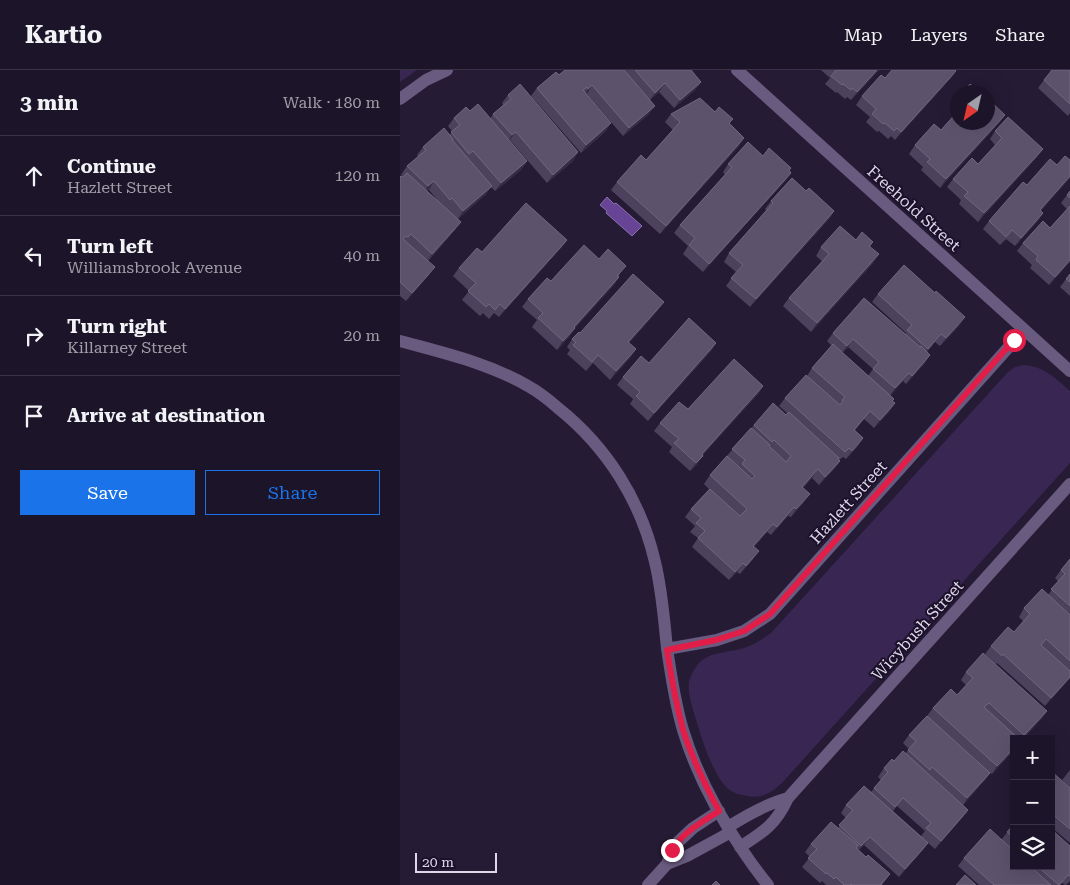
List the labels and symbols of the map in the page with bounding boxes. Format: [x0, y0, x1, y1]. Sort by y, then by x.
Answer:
north arrow [950, 85, 995, 130]
street label: Freehold Street [863, 162, 964, 255]
route start [1003, 329, 1026, 352]
street label: Hazlett Street [806, 457, 891, 548]
street label: Wicybush Street [867, 576, 967, 684]
route end [661, 839, 684, 862]
scale bar [415, 850, 498, 873]

